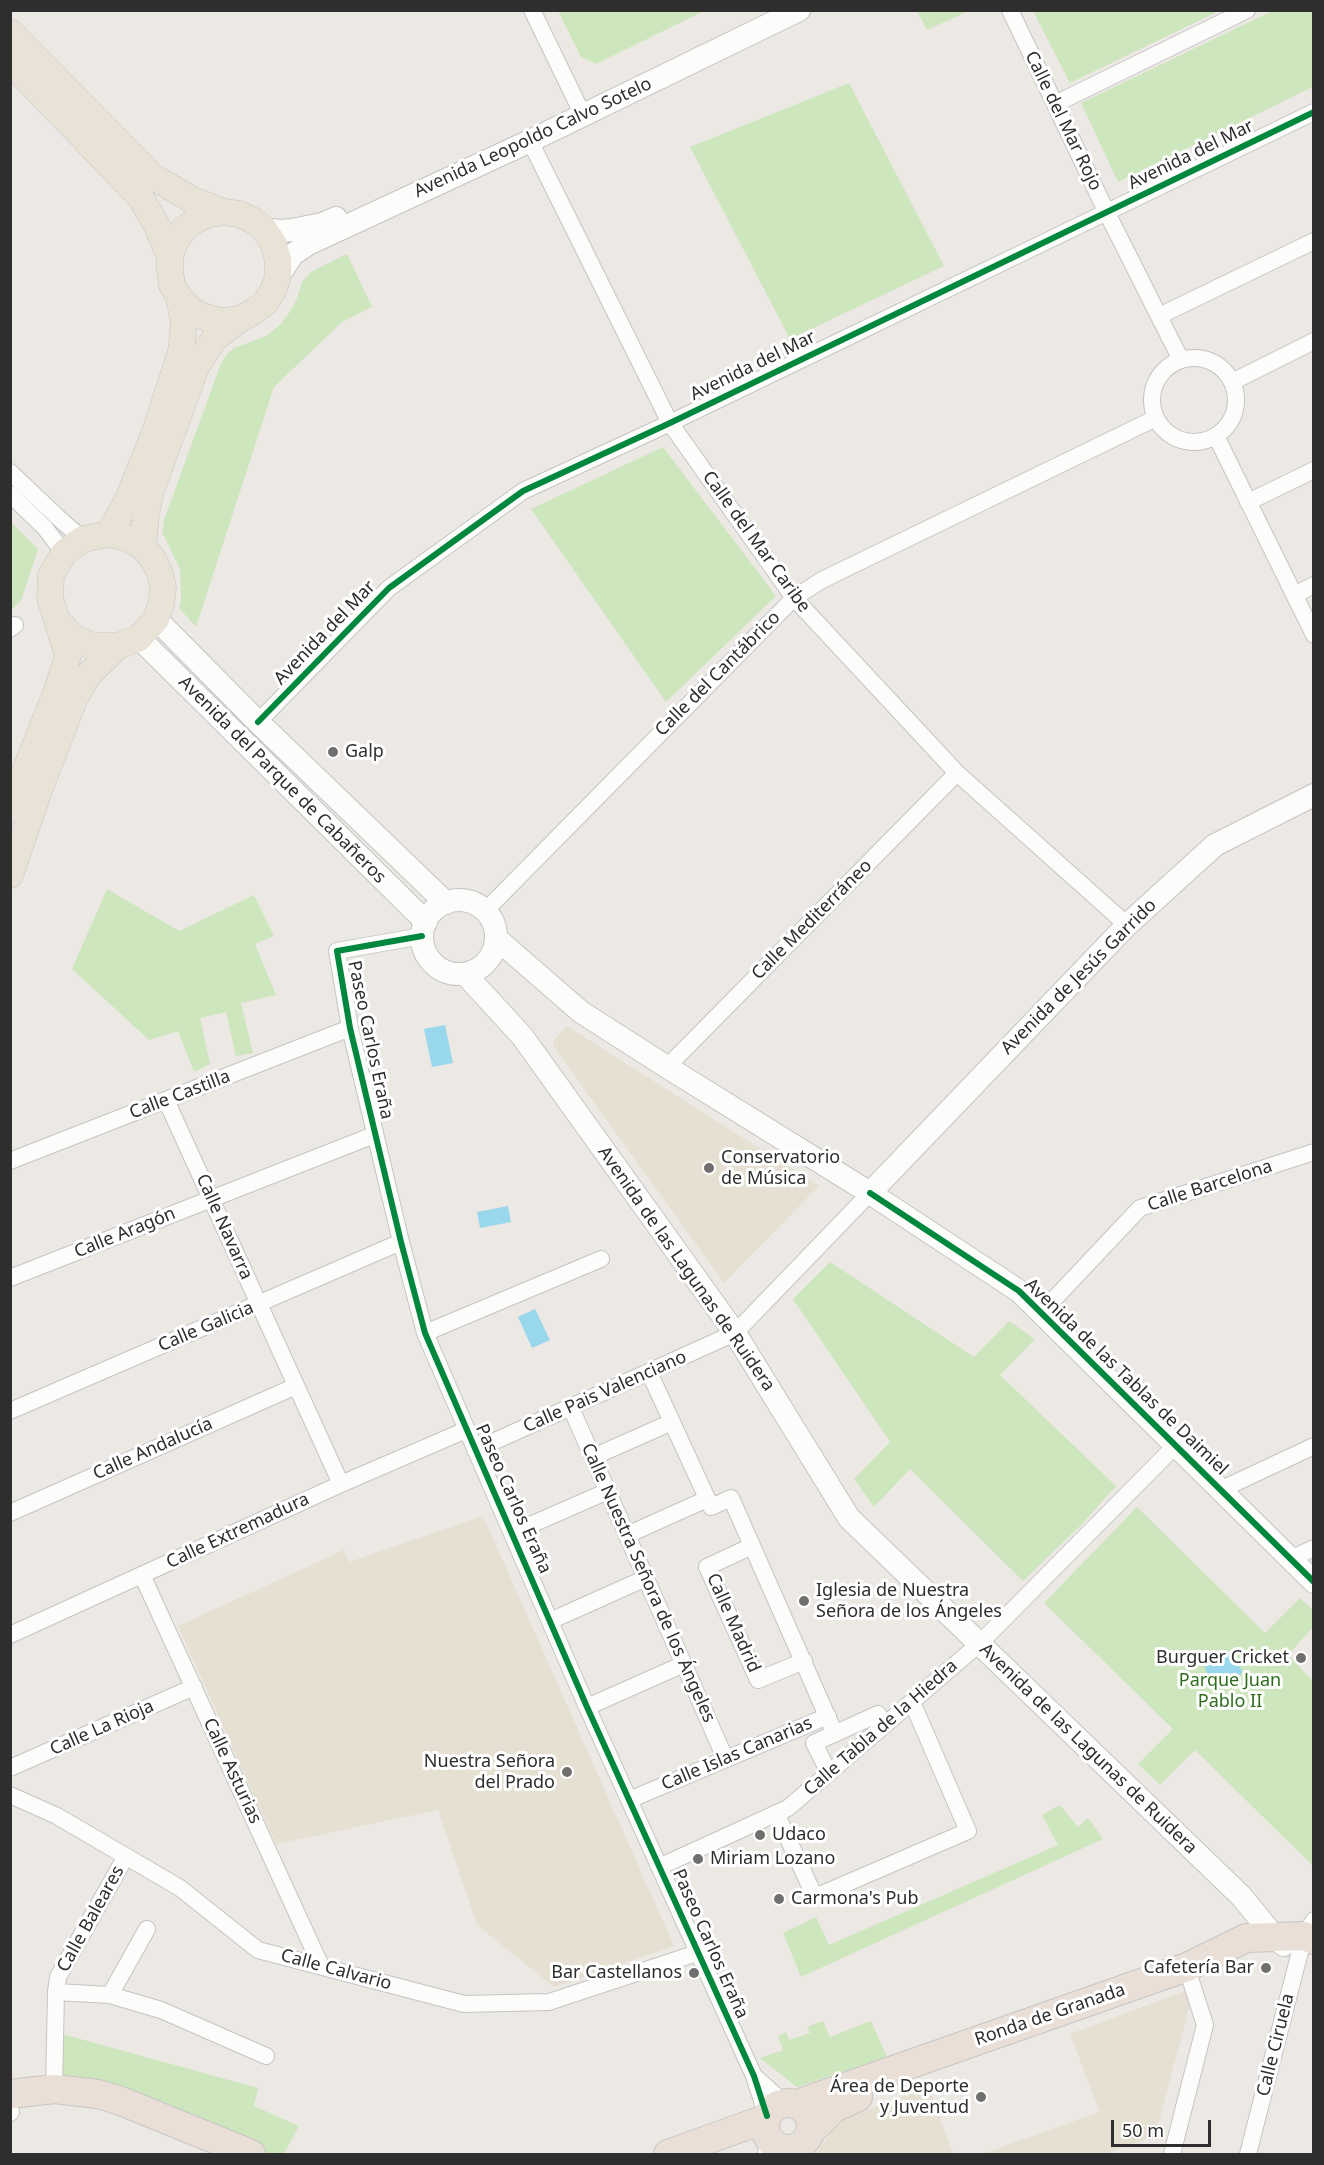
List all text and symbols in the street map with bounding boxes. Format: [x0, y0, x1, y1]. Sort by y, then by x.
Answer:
street label: Calle del Mar Rojo [1020, 48, 1106, 194]
street label: Avenida Leopoldo Calvo Sotelo [411, 73, 655, 203]
street label: Avenida del Mar [1125, 115, 1257, 195]
street label: Avenida del Mar [687, 326, 819, 406]
street label: Calle del Mar Caribe [697, 467, 815, 617]
street label: Avenida del Mar [270, 576, 380, 690]
street label: Calle del Cantábrico [651, 607, 785, 741]
street label: Avenida del Parque de Cabañeros [174, 672, 390, 888]
place label: Galp [345, 741, 384, 763]
marker: Galp [326, 745, 340, 759]
street label: Calle Mediterráneo [747, 855, 877, 985]
street label: Avenida de Jesús Garrido [997, 895, 1161, 1059]
street label: Paseo Carlos Eraña [343, 959, 397, 1121]
street label: Calle Castilla [127, 1066, 233, 1124]
street label: Avenida de las Lagunas de Ruidera [593, 1142, 779, 1396]
place label: Conservatorio de Música [721, 1147, 840, 1190]
street label: Calle Barcelona [1145, 1156, 1275, 1216]
marker: Conservatorio de Música [702, 1161, 716, 1175]
street label: Calle Navarra [191, 1171, 257, 1283]
street label: Calle Aragón [71, 1203, 179, 1263]
street label: Avenida de las Tablas de Daimiel [1020, 1274, 1232, 1480]
street label: Calle Galicia [155, 1297, 257, 1357]
street label: Calle Pais Valenciano [520, 1346, 690, 1438]
street label: Calle Andalucía [90, 1413, 216, 1485]
street label: Paseo Carlos Eraña [470, 1421, 556, 1577]
street label: Calle Nuestra Señora de los Ángeles [576, 1440, 720, 1726]
street label: Calle Extremadura [163, 1488, 313, 1574]
street label: Calle Madrid [702, 1570, 764, 1676]
place label: Iglesia de Nuestra Señora de los Ángeles [816, 1580, 1002, 1622]
marker: Iglesia de Nuestra Señora de los Ángeles [797, 1594, 811, 1608]
street label: Avenida de las Lagunas de Ruidera [975, 1639, 1201, 1859]
place label: Burguer Cricket [1156, 1647, 1289, 1669]
marker: Burguer Cricket [1294, 1651, 1308, 1665]
street label: Calle Tabla de la Hiedra [800, 1655, 962, 1801]
park label: Parque Juan Pablo II [1179, 1670, 1281, 1712]
street label: Calle La Rioja [47, 1696, 157, 1760]
street label: Calle Islas Canarias [658, 1712, 816, 1796]
street label: Calle Asturias [198, 1715, 266, 1827]
place label: Nuestra Señora del Prado [424, 1751, 555, 1794]
marker: Nuestra Señora del Prado [560, 1765, 574, 1779]
place label: Udaco [772, 1824, 826, 1846]
marker: Udaco [753, 1828, 767, 1842]
place label: Miriam Lozano [710, 1848, 835, 1870]
marker: Miriam Lozano [691, 1852, 705, 1866]
street label: Calle Baleares [53, 1862, 129, 1976]
street label: Paseo Carlos Eraña [667, 1866, 753, 2022]
place label: Carmona's Pub [791, 1888, 919, 1910]
marker: Carmona's Pub [772, 1892, 786, 1906]
street label: Calle Calvario [278, 1945, 394, 1995]
place label: Cafetería Bar [1143, 1957, 1254, 1979]
marker: Cafetería Bar [1259, 1961, 1273, 1975]
place label: Bar Castellanos [551, 1962, 682, 1984]
marker: Bar Castellanos [687, 1966, 701, 1980]
street label: Ronda de Granada [972, 1979, 1128, 2051]
street label: Calle Ciruela [1253, 1991, 1299, 2099]
place label: Área de Deporte y Juventud [830, 2076, 969, 2118]
marker: Área de Deporte y Juventud [974, 2090, 988, 2104]
scale bar [1114, 2108, 1214, 2146]
text: 50 m [1122, 2118, 1164, 2142]

